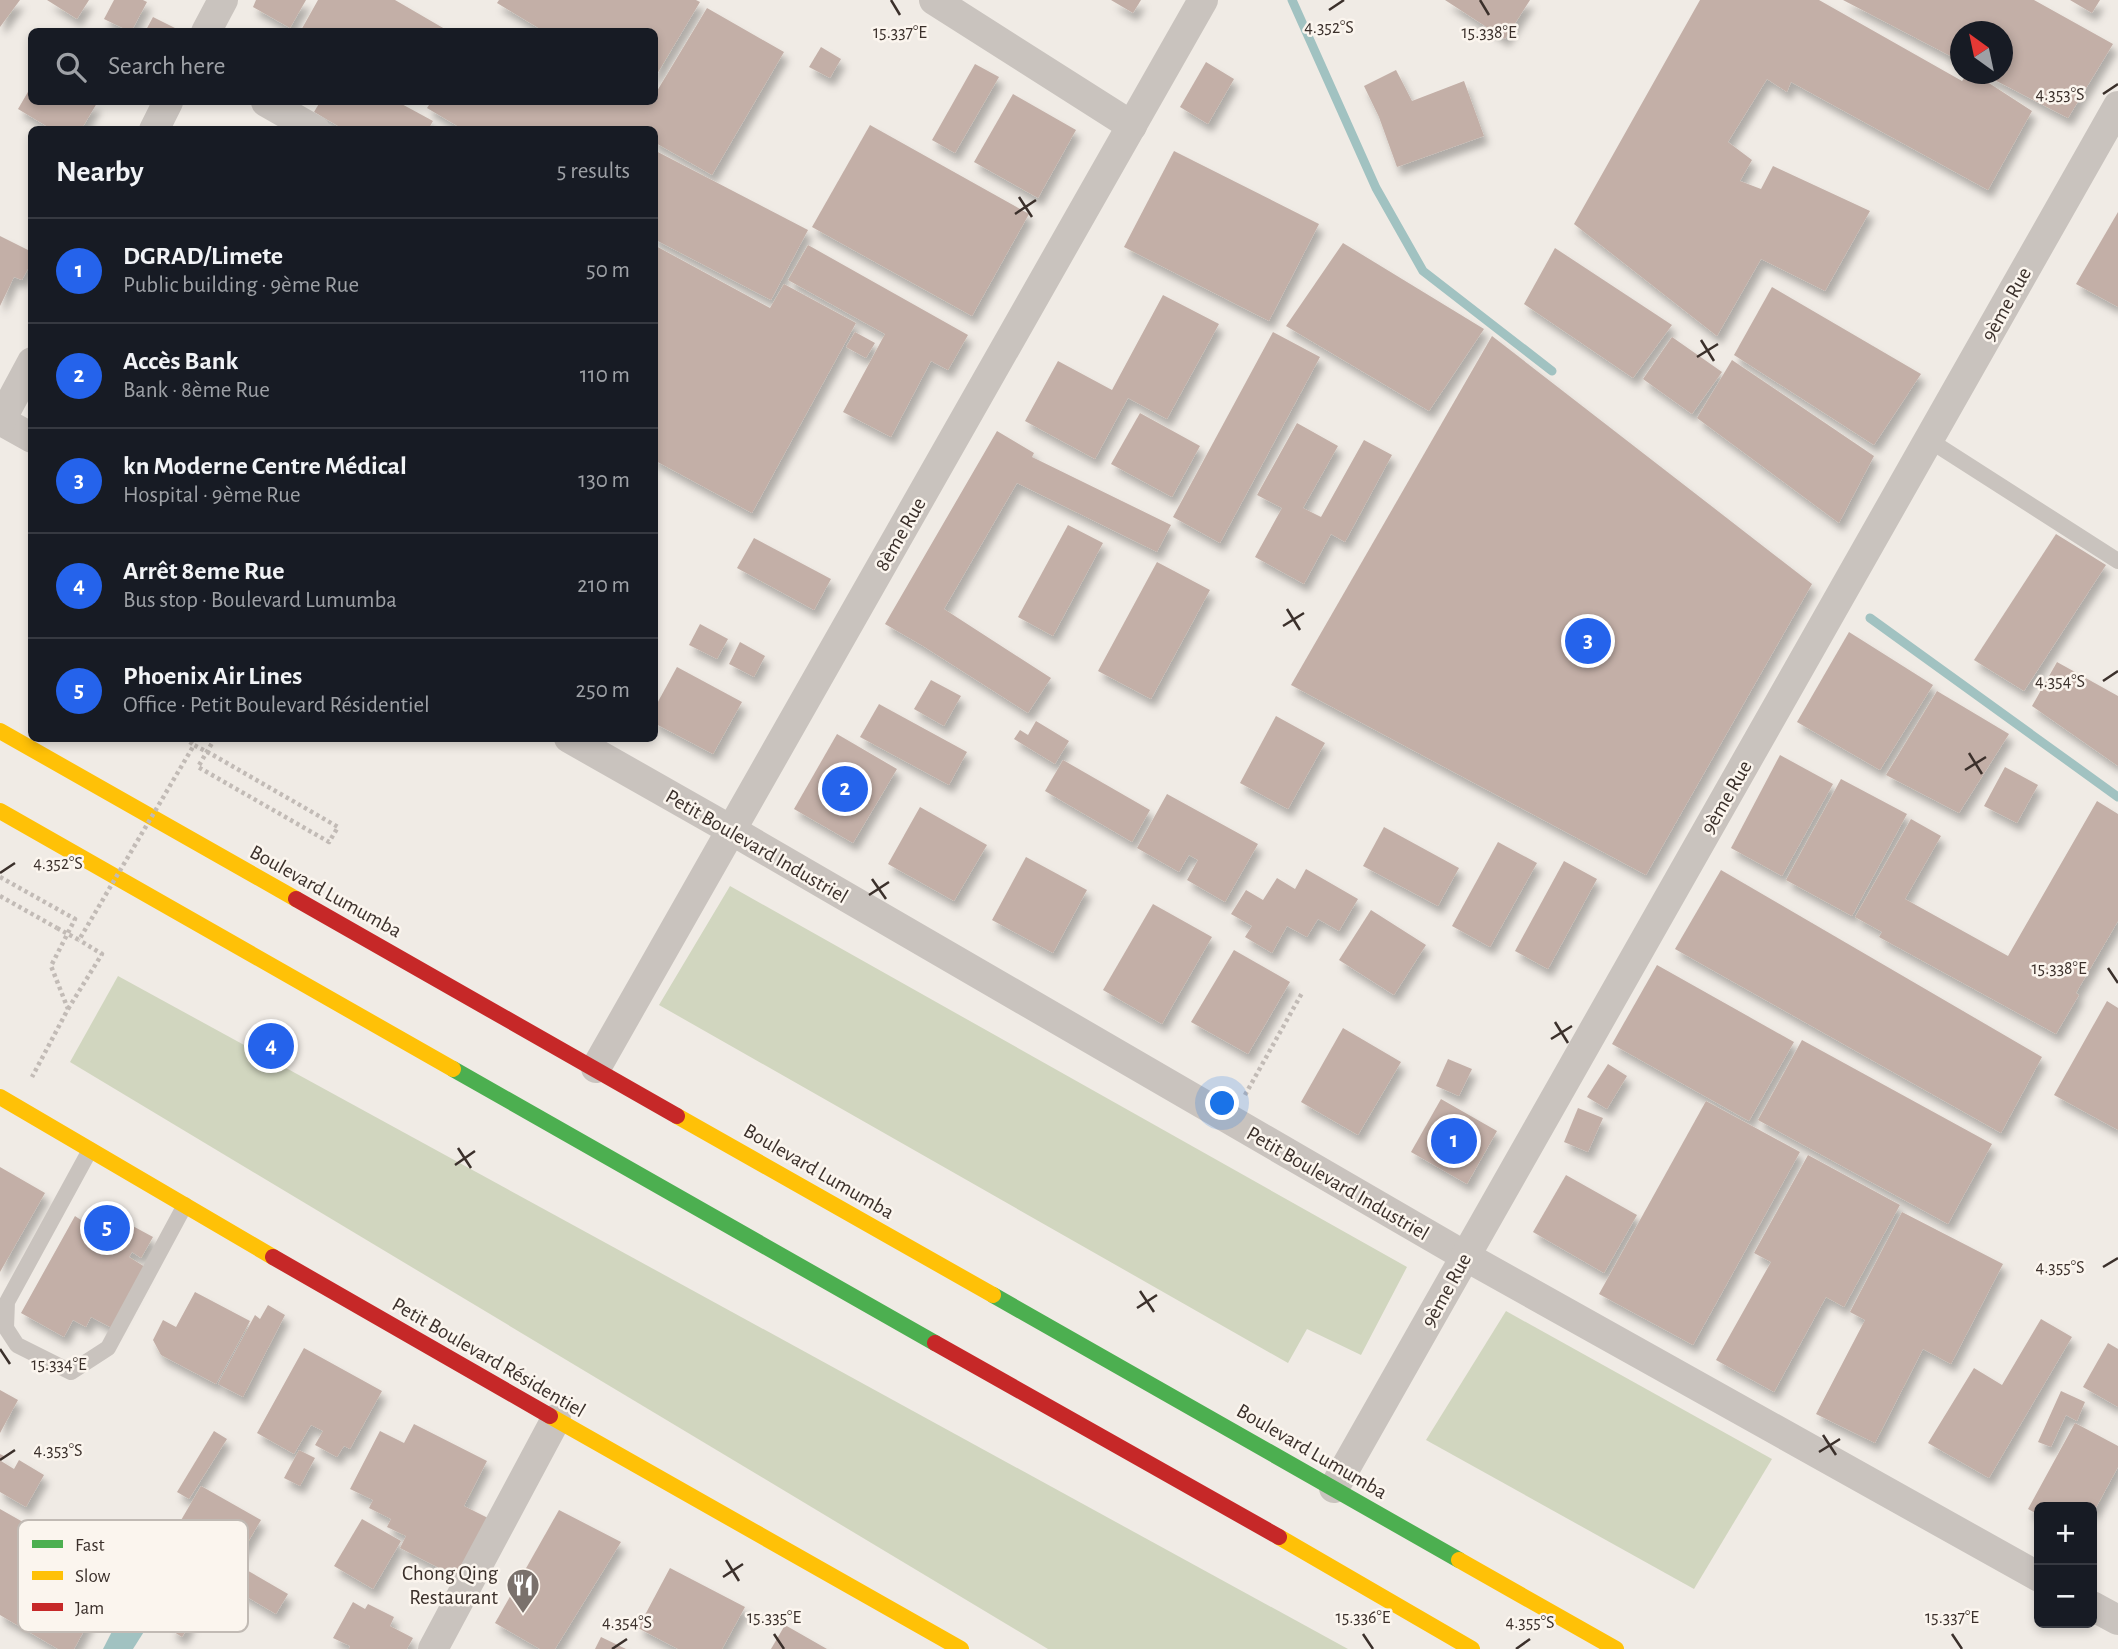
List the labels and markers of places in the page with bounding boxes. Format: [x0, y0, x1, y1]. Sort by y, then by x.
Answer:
pin: 3 [1565, 615, 1611, 667]
pin: 2 [822, 763, 868, 815]
pin: 4 [248, 1020, 294, 1072]
pin: 1 [1431, 1115, 1477, 1167]
pin: 5 [84, 1202, 130, 1254]
place label: Chong Qing Restaurant [402, 1563, 499, 1608]
restaurant icon: Chong Qing Restaurant [504, 1566, 542, 1615]

